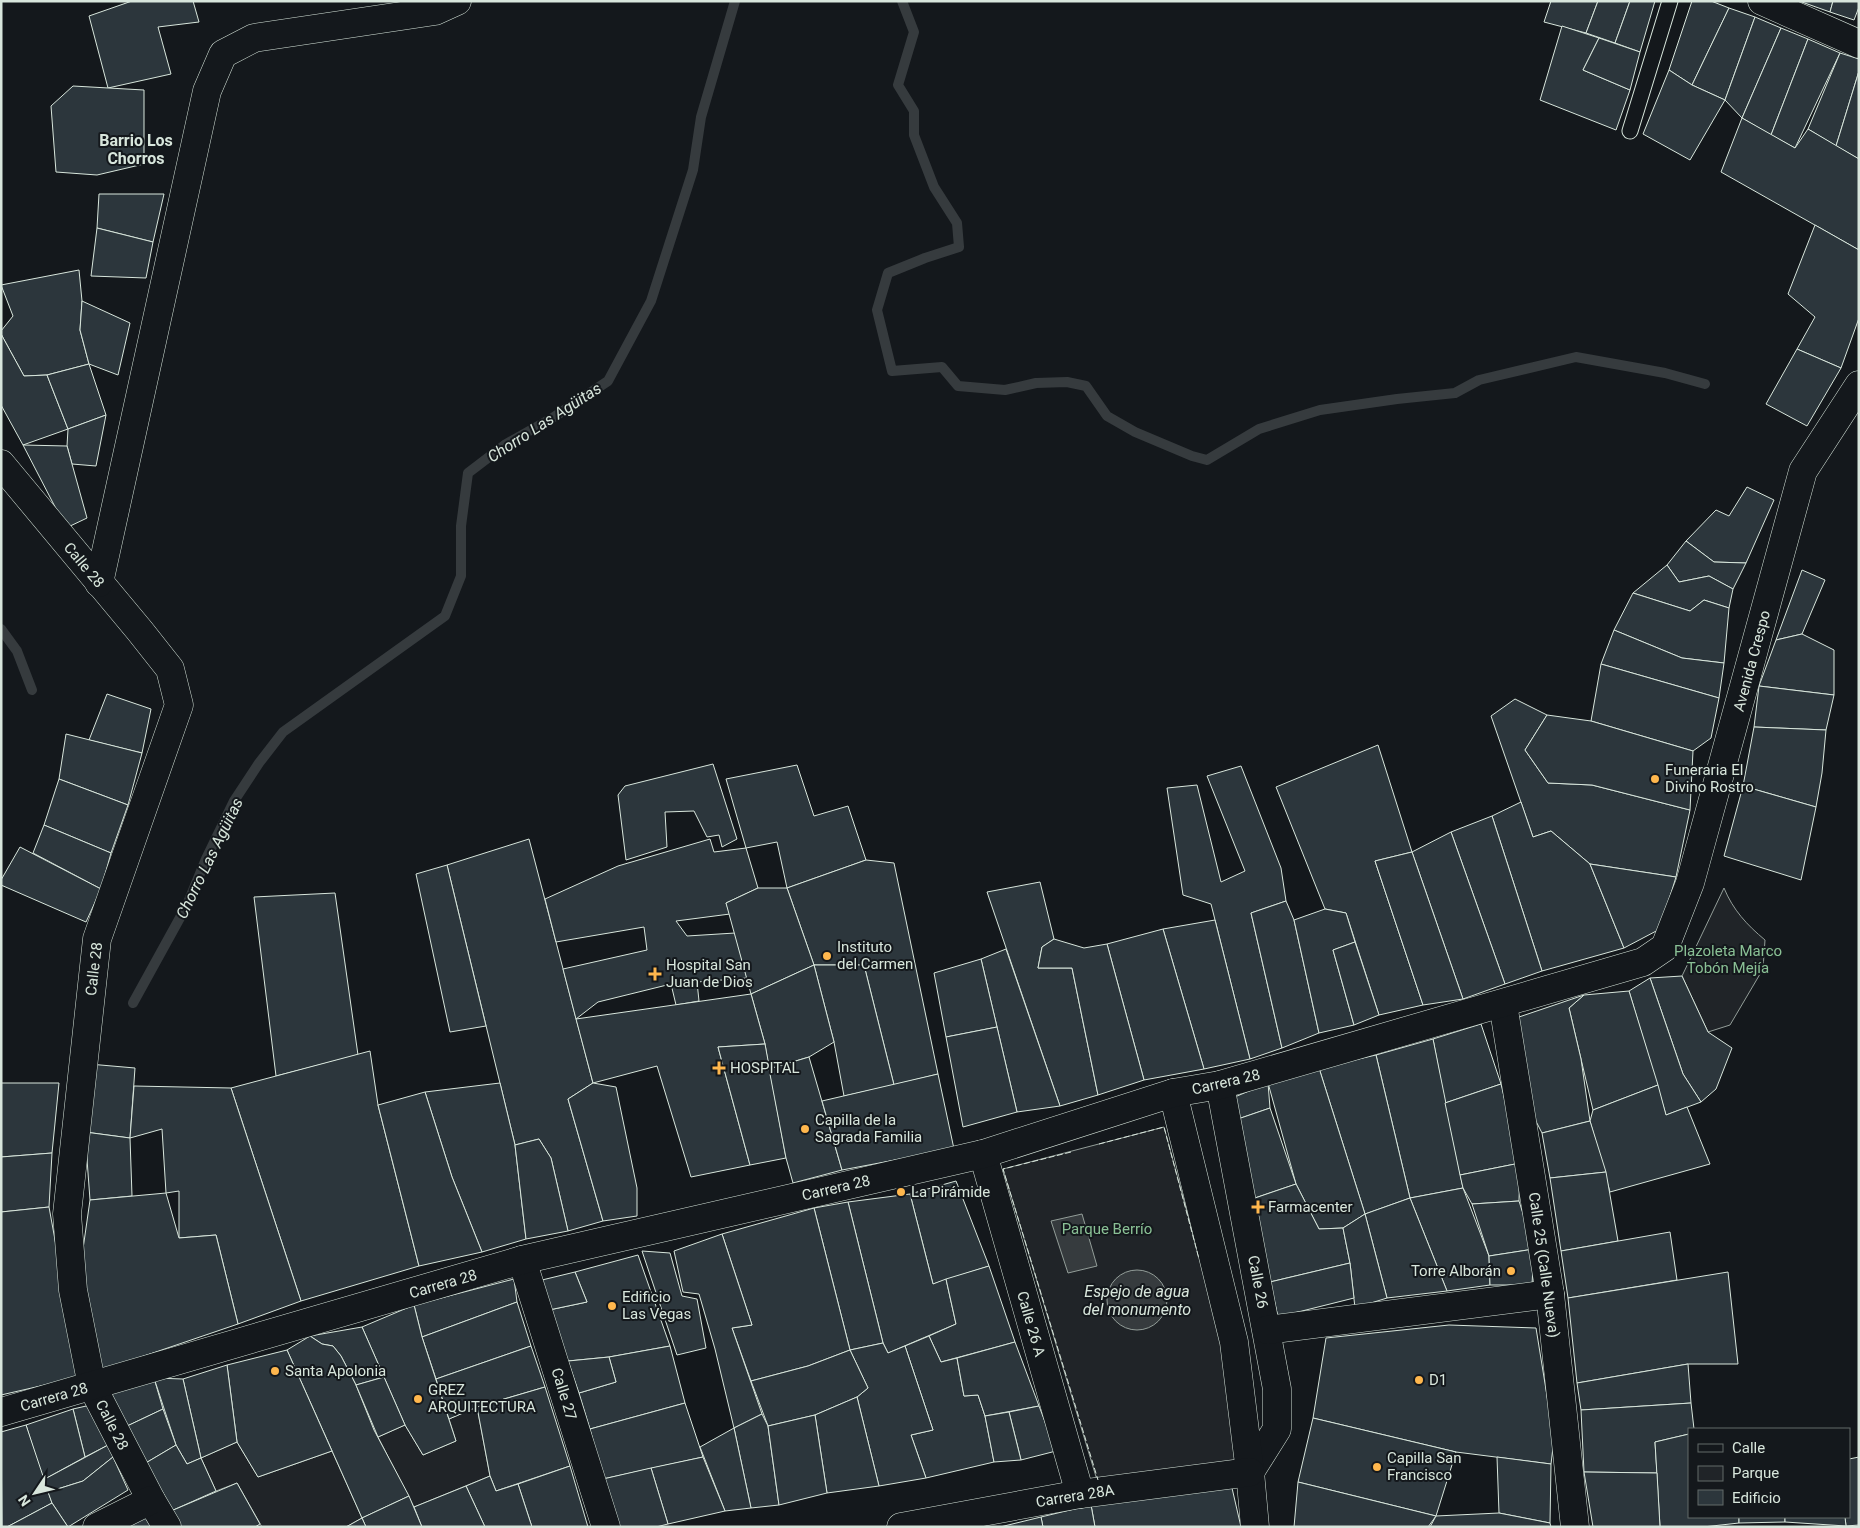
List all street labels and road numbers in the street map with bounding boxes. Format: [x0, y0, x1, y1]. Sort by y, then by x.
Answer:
street label: Calle 28 [60, 539, 108, 591]
street label: Avenida Crespo [1730, 608, 1774, 714]
street label: Calle 28 [82, 941, 106, 997]
street label: Carrera 28 [1190, 1065, 1262, 1099]
street label: Carrera 28 [800, 1171, 872, 1205]
street label: Calle 25 (Calle Nueva) [1525, 1191, 1563, 1339]
street label: Calle 26 [1244, 1254, 1272, 1310]
street label: Carrera 28 [407, 1266, 479, 1302]
street label: Calle 26 A [1013, 1289, 1049, 1359]
street label: Calle 27 [548, 1366, 580, 1422]
street label: Carrera 28 [18, 1379, 90, 1415]
street label: Calle 28 [92, 1397, 132, 1453]
street label: Carrera 28A [1034, 1481, 1116, 1511]

